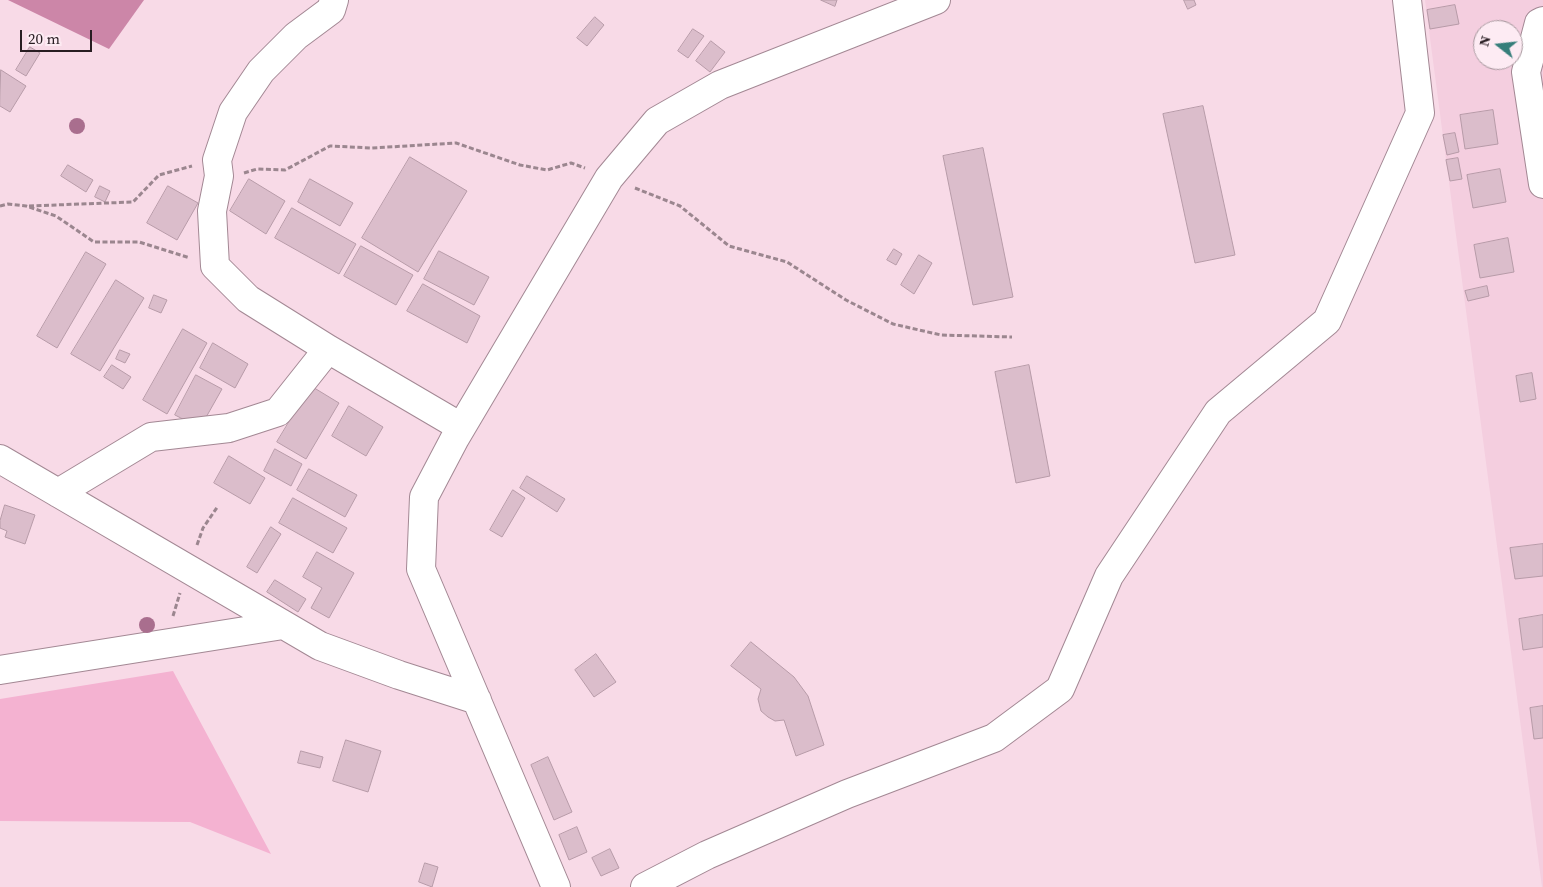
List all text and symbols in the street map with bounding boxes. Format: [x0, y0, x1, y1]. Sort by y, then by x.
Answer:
scale bar [22, 20, 95, 52]
north arrow [1473, 20, 1523, 70]
text: 20 m [28, 28, 60, 49]
text: N [1474, 33, 1496, 49]

